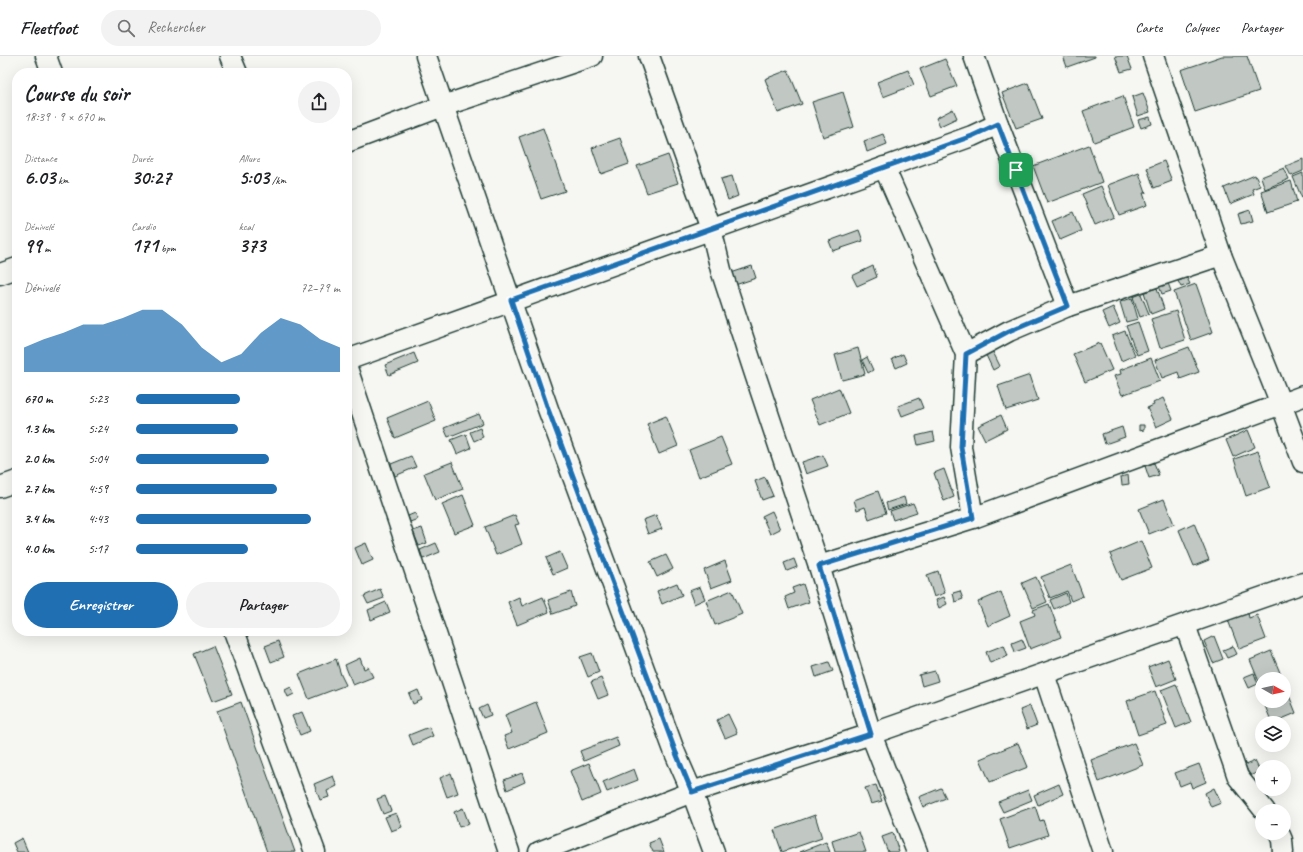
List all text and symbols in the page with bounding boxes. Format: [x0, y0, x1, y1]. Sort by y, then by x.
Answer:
search box [101, 10, 381, 46]
text: Fleetfoot [20, 16, 77, 40]
icon: search [115, 17, 137, 39]
text: Rechercher [147, 18, 205, 37]
text: Carte [1135, 19, 1162, 36]
text: Calques [1184, 19, 1219, 36]
text: Partager [1241, 19, 1283, 36]
text: Course du soir [24, 80, 129, 108]
button: share [298, 81, 340, 123]
text: 18:39 · 9 × 670 m [24, 109, 105, 125]
text: Distance [24, 151, 57, 165]
text: Durée [131, 151, 153, 165]
text: Allure [239, 151, 260, 165]
pin [999, 153, 1033, 187]
icon: arrive [1005, 159, 1027, 181]
text: 6.03 [24, 165, 55, 190]
text: 30:27 [131, 165, 171, 190]
text: 5:03 [239, 165, 269, 190]
text: km [55, 173, 69, 187]
text: /km [269, 173, 286, 187]
text: Dénivelé [24, 219, 54, 233]
text: Cardio [131, 219, 156, 233]
text: kcal [239, 219, 253, 233]
text: 99 [24, 233, 42, 258]
text: 171 [131, 233, 158, 258]
text: 373 [239, 233, 266, 258]
text: m [42, 241, 50, 255]
text: bpm [158, 241, 176, 255]
text: Dénivelé [24, 280, 59, 296]
text: 72–79 m [300, 280, 340, 296]
text: 670 m [24, 391, 52, 407]
text: 5:23 [88, 391, 108, 407]
text: 1.3 km [24, 421, 54, 437]
text: 5:24 [88, 421, 108, 437]
text: 2.0 km [24, 451, 54, 467]
text: 5:04 [88, 451, 108, 467]
text: 2.7 km [24, 481, 54, 497]
text: 4:59 [88, 481, 108, 497]
text: 3.4 km [24, 511, 54, 527]
text: 4:43 [88, 511, 108, 527]
text: 4.0 km [24, 541, 54, 557]
text: 5:17 [88, 541, 108, 557]
button: Enregistrer [24, 582, 178, 628]
button: Partager [186, 582, 340, 628]
north arrow [1255, 672, 1291, 708]
map controls [1255, 672, 1291, 840]
button: layers [1255, 716, 1291, 752]
button: + [1255, 760, 1291, 796]
button: − [1255, 804, 1291, 840]

